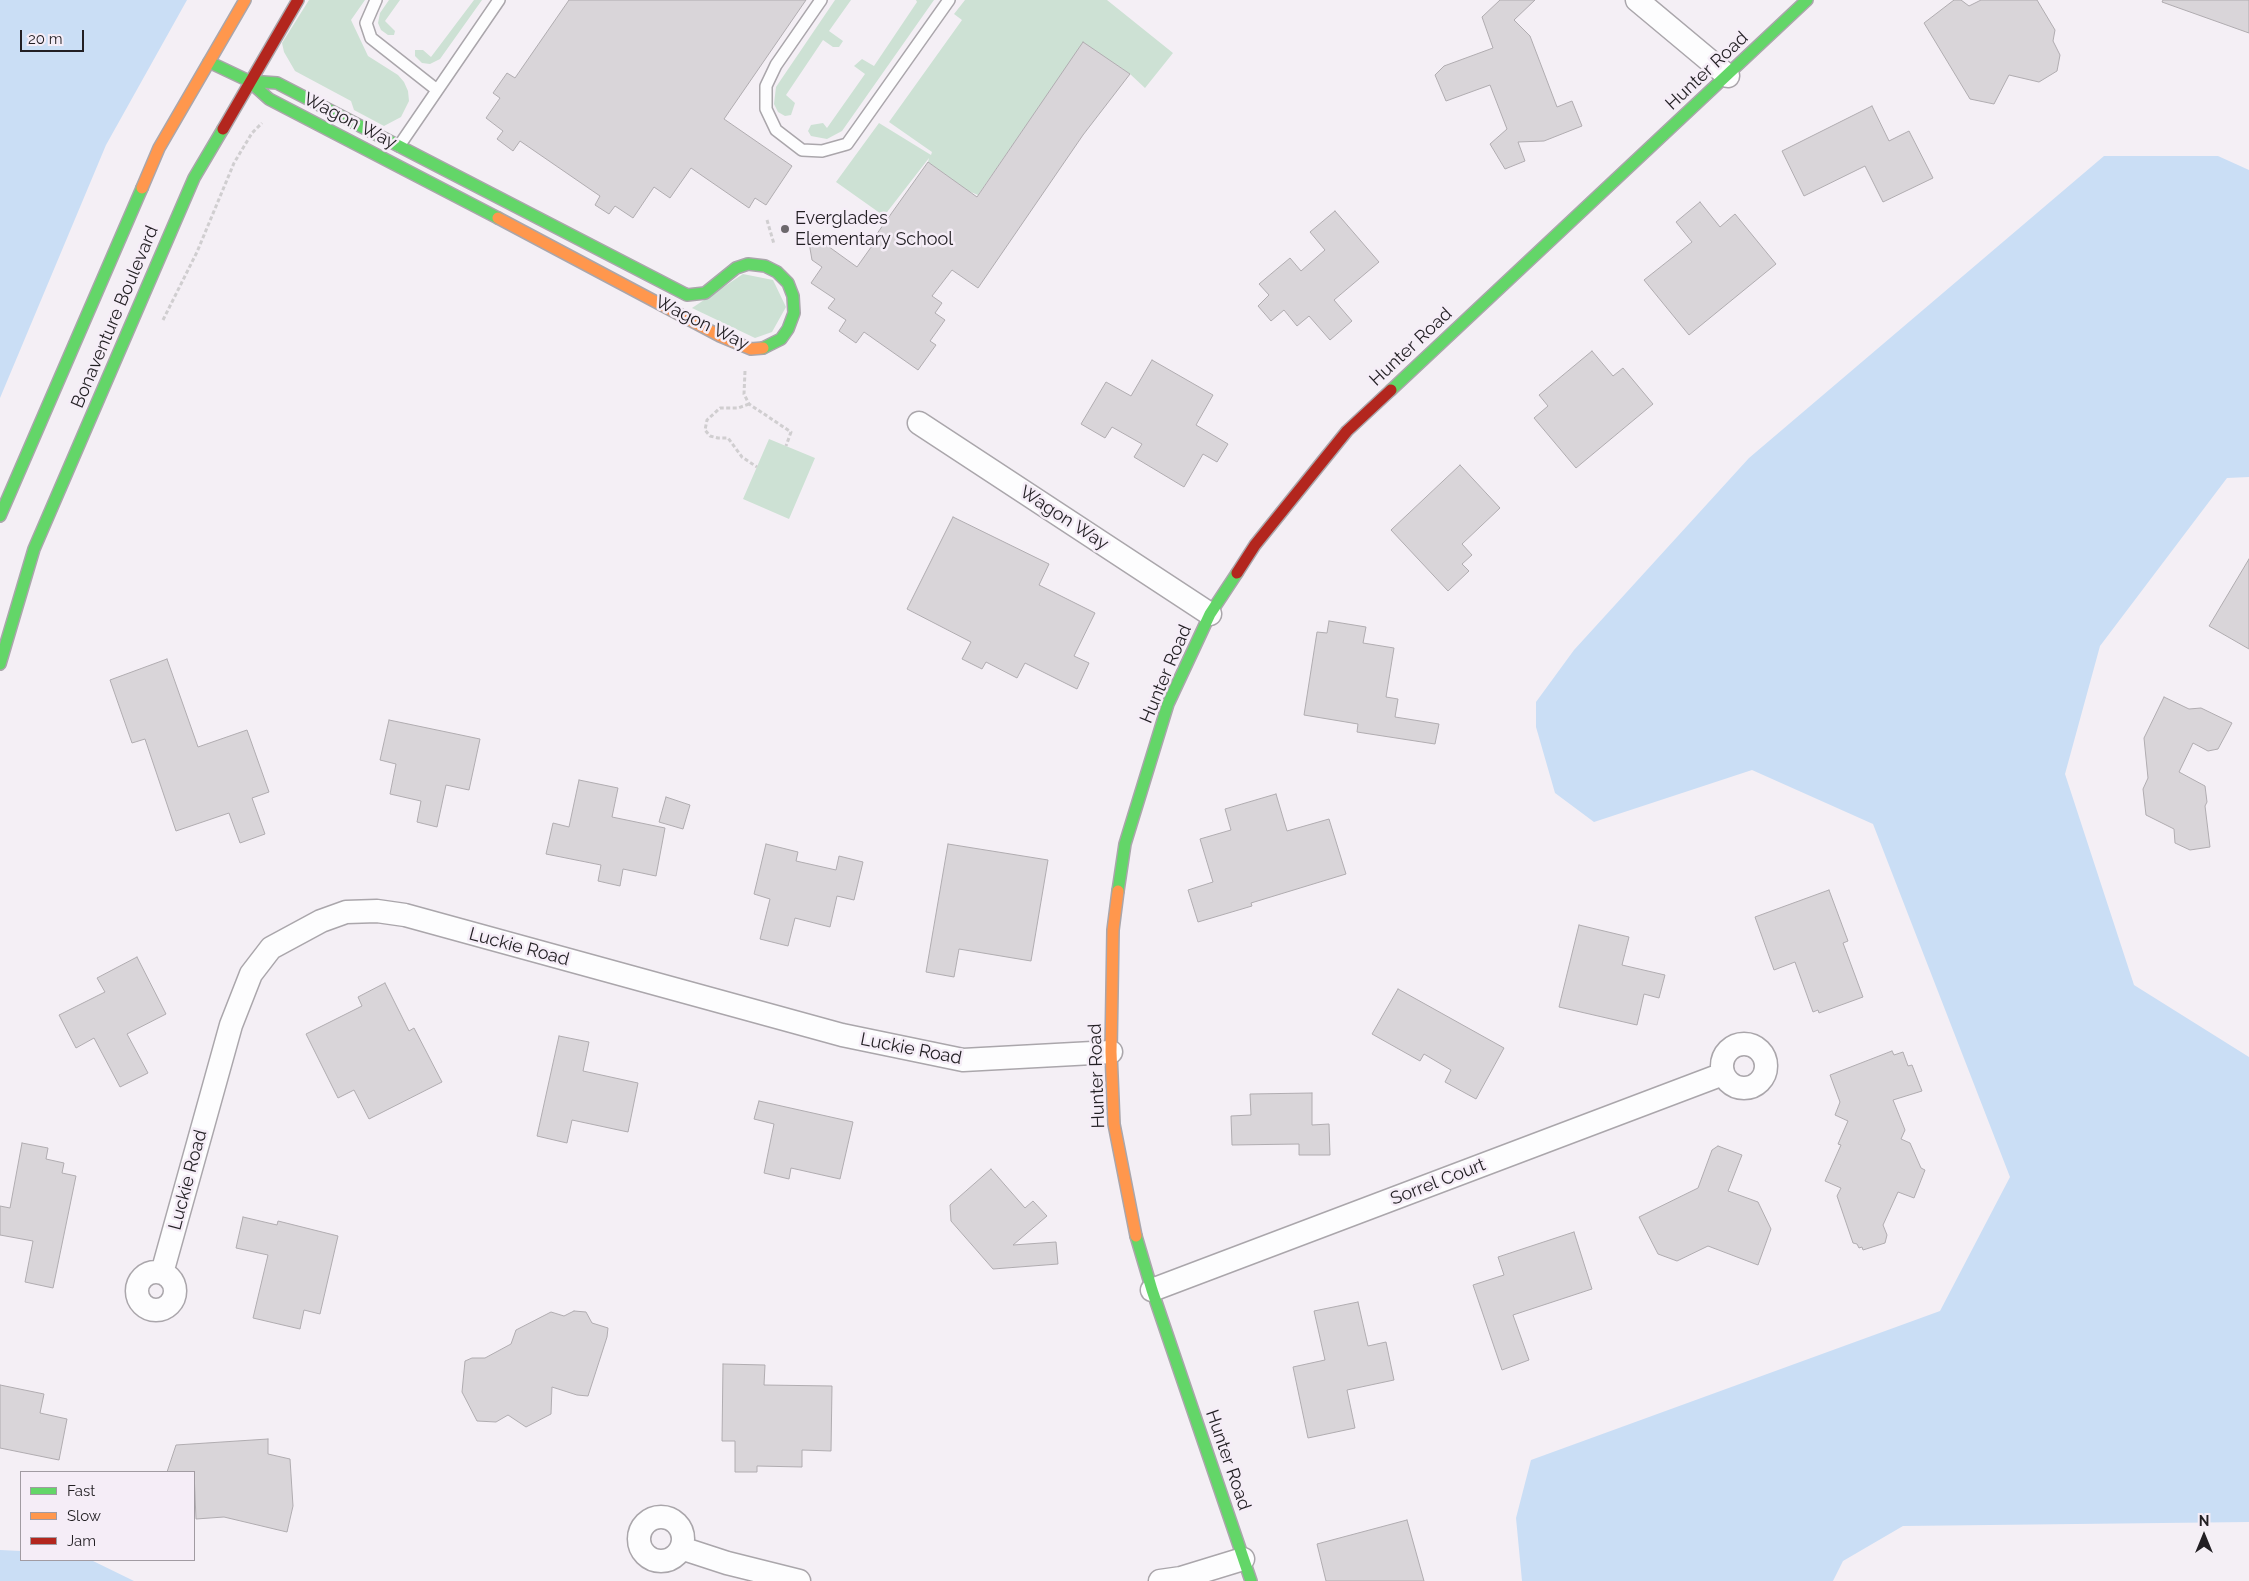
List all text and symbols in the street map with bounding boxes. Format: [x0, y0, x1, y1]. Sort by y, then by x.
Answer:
scale bar [22, 20, 86, 52]
street label: Hunter Road [1661, 27, 1753, 115]
text: 20 m [28, 30, 63, 48]
street label: Wagon Way [300, 88, 400, 154]
place label: Everglades Elementary School [795, 208, 953, 250]
street label: Bonaventure Boulevard [67, 223, 163, 411]
marker: Everglades Elementary School [779, 223, 791, 235]
street label: Wagon Way [652, 291, 752, 355]
street label: Hunter Road [1365, 303, 1457, 391]
street label: Wagon Way [1015, 481, 1113, 555]
street label: Hunter Road [1136, 621, 1196, 727]
street label: Luckie Road [467, 923, 571, 971]
street label: Hunter Road [1084, 1023, 1110, 1129]
street label: Luckie Road [858, 1029, 964, 1069]
street label: Luckie Road [164, 1128, 212, 1232]
street label: Sorrel Court [1387, 1154, 1489, 1210]
street label: Hunter Road [1201, 1407, 1255, 1513]
legend [20, 1471, 195, 1561]
text: Fast [67, 1482, 95, 1500]
text: Slow [67, 1507, 101, 1525]
north arrow [2179, 1511, 2229, 1561]
text: N [2199, 1513, 2209, 1529]
text: Jam [67, 1532, 96, 1550]

